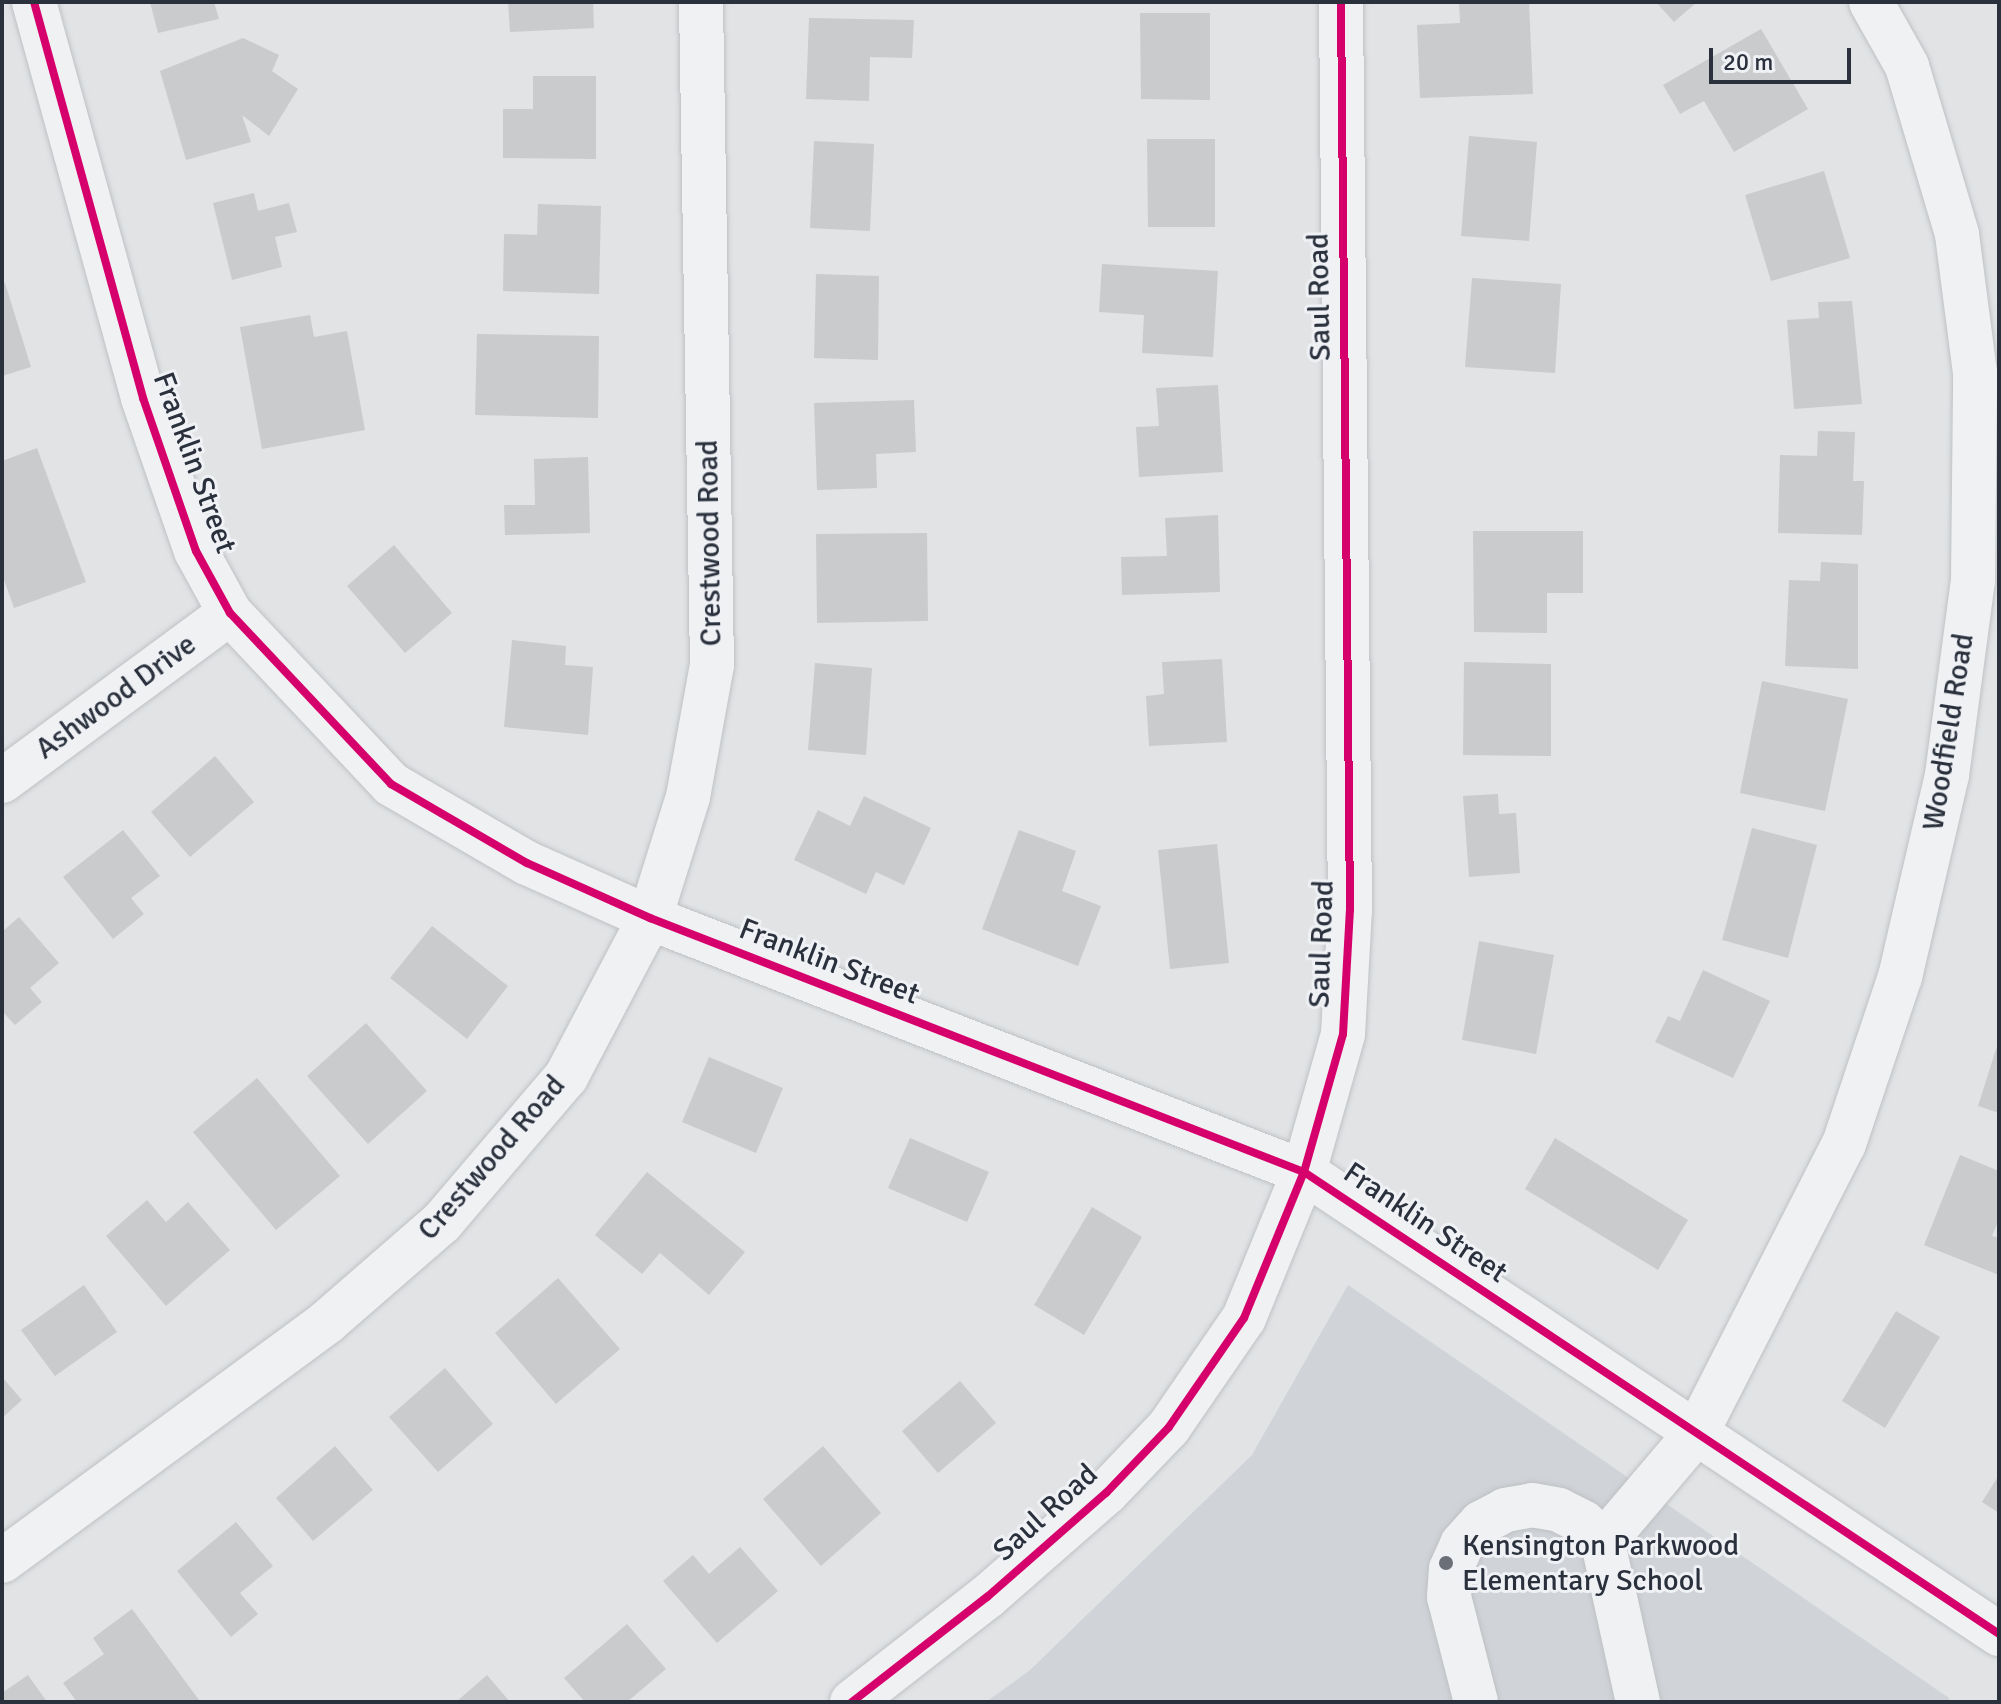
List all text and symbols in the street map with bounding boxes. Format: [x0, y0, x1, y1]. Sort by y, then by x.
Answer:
scale bar [1713, 32, 1855, 82]
text: 20 m [1723, 47, 1773, 77]
street label: Saul Road [1301, 233, 1339, 361]
street label: Franklin Street [145, 368, 243, 558]
street label: Crestwood Road [690, 439, 730, 647]
street label: Ashwood Drive [29, 627, 203, 767]
street label: Woodfield Road [1916, 631, 1982, 833]
street label: Saul Road [1302, 879, 1342, 1009]
street label: Franklin Street [734, 911, 924, 1013]
street label: Crestwood Road [411, 1068, 573, 1248]
street label: Franklin Street [1336, 1155, 1514, 1291]
street label: Saul Road [986, 1457, 1106, 1569]
place label: Kensington Parkwood Elementary School [1462, 1528, 1739, 1598]
marker: Kensington Parkwood Elementary School [1437, 1554, 1455, 1572]

